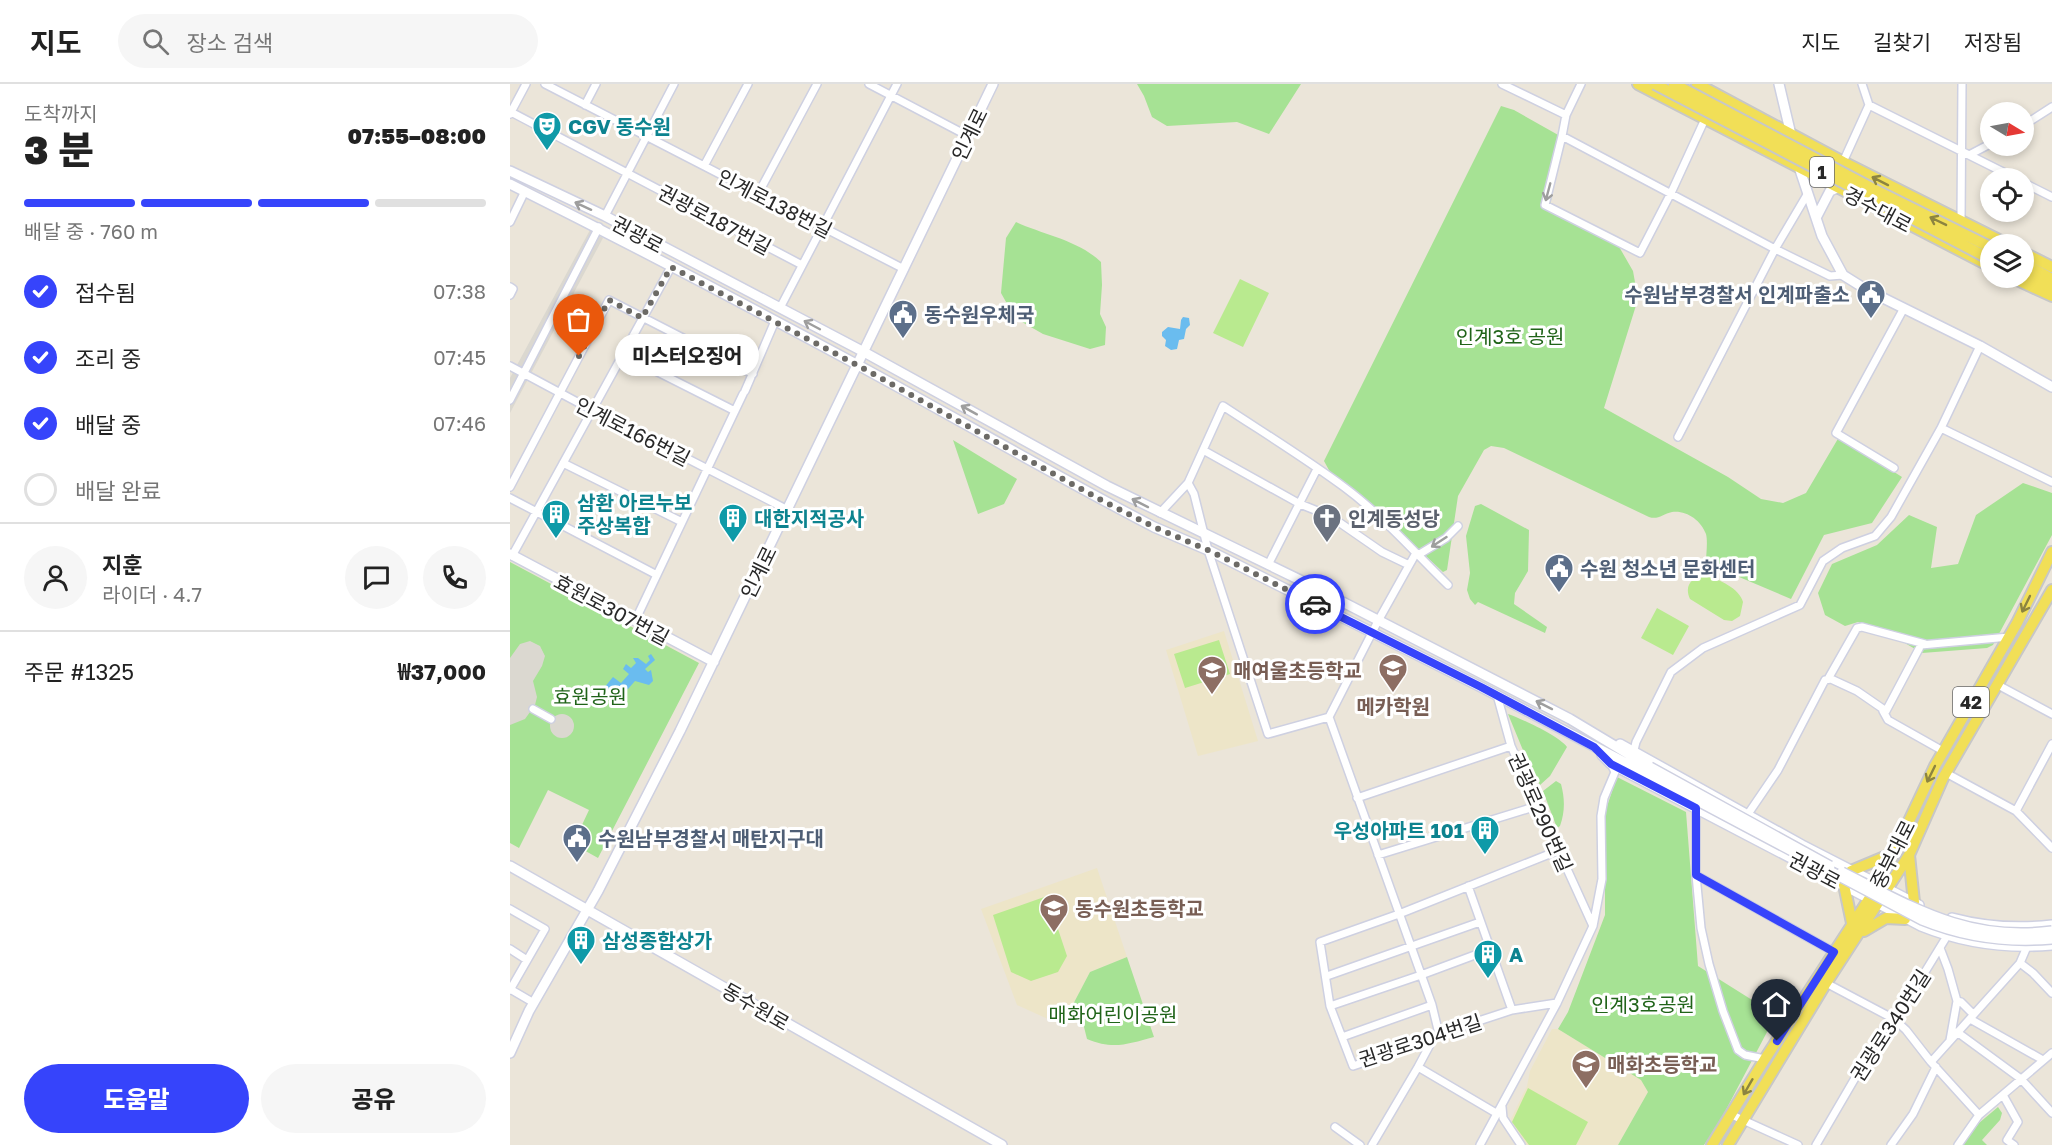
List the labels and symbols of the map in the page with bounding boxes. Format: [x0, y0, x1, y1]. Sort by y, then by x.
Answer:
north arrow [1980, 102, 2034, 156]
street label: 인계로 [946, 104, 992, 164]
theatre icon: CGV 동수원 [531, 110, 563, 152]
place label: CGV 동수원 [568, 114, 671, 138]
road number: 1 [1810, 157, 1834, 187]
street label: 인계로138번길 [714, 164, 836, 242]
one-way arrow [1871, 174, 1889, 186]
street label: 권광로187번길 [654, 179, 776, 259]
street label: 경수대로 [1840, 181, 1916, 237]
one-way arrow [1542, 182, 1553, 201]
one-way arrow [574, 200, 592, 211]
street label: 권광로 [608, 210, 668, 258]
one-way arrow [1930, 215, 1948, 226]
public building icon: 수원남부경찰서 인계파출소 [1855, 278, 1887, 320]
place label: 수원남부경찰서 인계파출소 [1624, 282, 1850, 306]
pin [553, 294, 604, 356]
public building icon: 동수원우체국 [887, 298, 919, 340]
place label: 동수원우체국 [924, 302, 1034, 326]
one-way arrow [804, 319, 821, 331]
park label: 인계3호 공원 [1456, 324, 1564, 348]
callout: 미스터오징어 [615, 335, 759, 377]
street label: 인계로166번길 [571, 392, 695, 470]
one-way arrow [961, 403, 978, 415]
place label: 삼환 아르누보 주상복합 [577, 490, 692, 537]
one-way arrow [1132, 497, 1149, 509]
building icon: 삼환 아르누보 주상복합 [540, 498, 572, 540]
building icon: 대한지적공사 [717, 502, 749, 544]
church icon: 인계동성당 [1311, 502, 1343, 544]
place label: 대한지적공사 [754, 506, 864, 530]
place label: 인계동성당 [1348, 506, 1440, 530]
one-way arrow [1431, 536, 1448, 548]
street label: 인계로 [735, 542, 781, 602]
public building icon: 수원 청소년 문화센터 [1543, 552, 1575, 594]
place label: 수원 청소년 문화센터 [1580, 556, 1756, 580]
street label: 효원로307번길 [550, 569, 674, 649]
courier [1285, 574, 1345, 634]
one-way arrow [2020, 595, 2032, 613]
school or university icon: 메카학원 [1377, 652, 1409, 694]
school or university icon: 매여울초등학교 [1196, 654, 1228, 696]
place label: 매여울초등학교 [1233, 658, 1362, 682]
park label: 효원공원 [553, 684, 627, 708]
road number: 42 [1953, 687, 1989, 717]
place label: 메카학원 [1356, 694, 1430, 718]
one-way arrow [1535, 699, 1553, 711]
street label: 권광로290번길 [1504, 749, 1578, 875]
one-way arrow [1925, 765, 1937, 783]
building icon: 우성아파트 101 [1469, 814, 1501, 856]
street label: 중부대로 [1865, 816, 1919, 892]
place label: 우성아파트 101 [1333, 818, 1464, 842]
public building icon: 수원남부경찰서 매탄지구대 [561, 822, 593, 864]
place label: 수원남부경찰서 매탄지구대 [598, 826, 824, 850]
street label: 권광로 [1785, 846, 1845, 894]
school or university icon: 동수원초등학교 [1038, 892, 1070, 934]
place label: 동수원초등학교 [1075, 896, 1204, 920]
building icon: 삼성종합상가 [565, 924, 597, 966]
place label: 삼성종합상가 [602, 928, 712, 952]
building icon: A [1472, 938, 1504, 980]
place label: A [1509, 942, 1523, 966]
street label: 권광로340번길 [1845, 965, 1935, 1085]
street label: 동수원로 [718, 977, 794, 1035]
pin [1751, 979, 1802, 1041]
park label: 인계3호공원 [1591, 992, 1695, 1016]
park label: 매화어린이공원 [1049, 1002, 1177, 1026]
street label: 권광로304번길 [1355, 1009, 1485, 1071]
school or university icon: 매화초등학교 [1570, 1048, 1602, 1090]
place label: 매화초등학교 [1607, 1052, 1717, 1076]
one-way arrow [1742, 1078, 1754, 1095]

